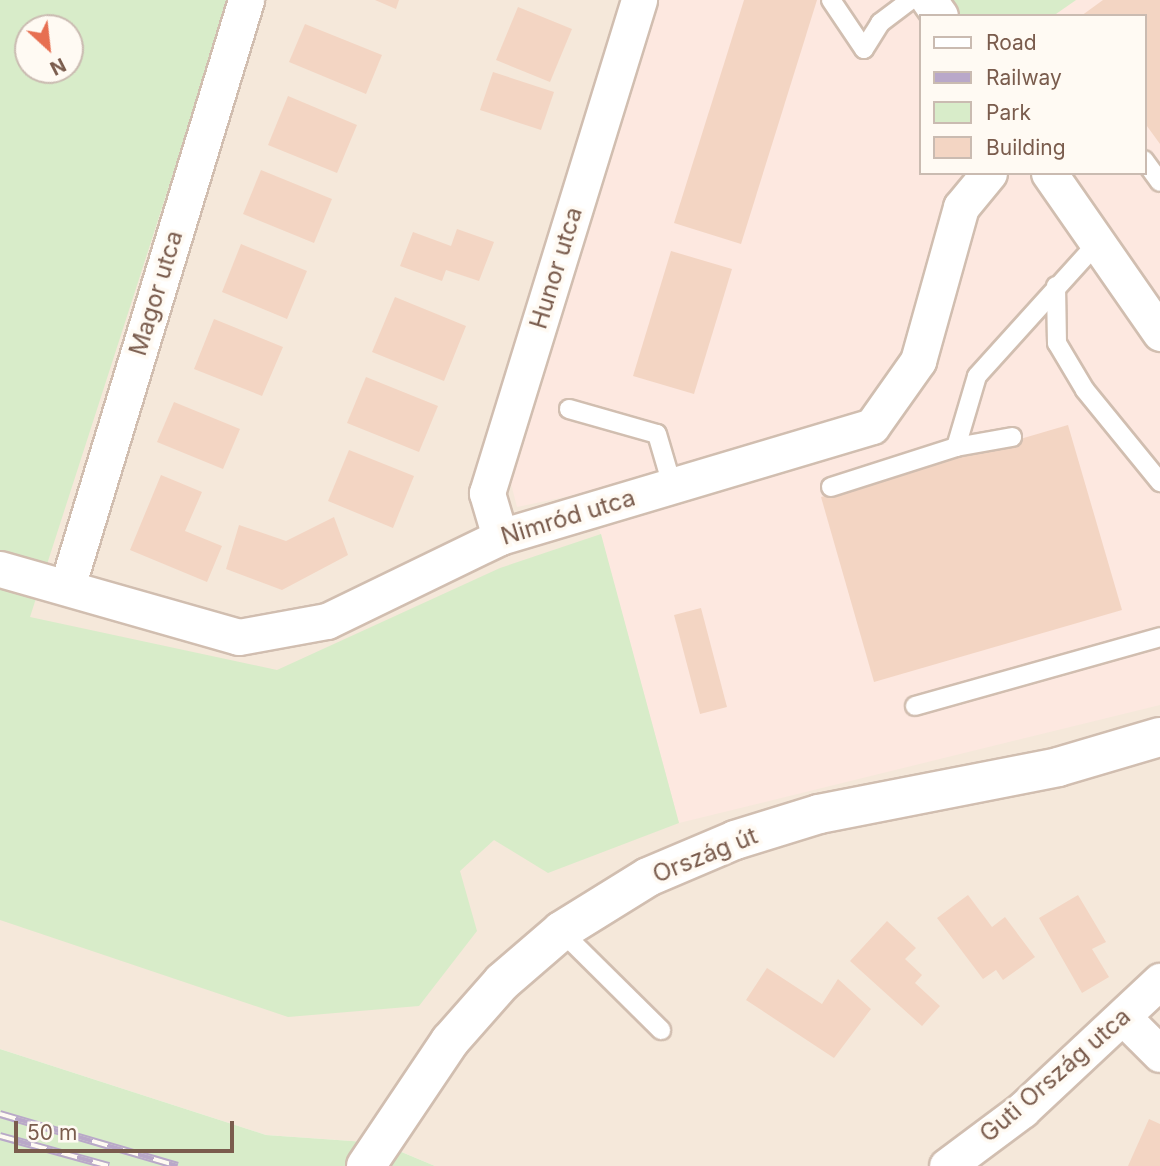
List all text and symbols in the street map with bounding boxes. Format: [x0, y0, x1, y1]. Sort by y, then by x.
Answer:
north arrow [14, 14, 84, 84]
legend [918, 14, 1146, 175]
text: Road [986, 30, 1037, 55]
text: N [46, 53, 70, 80]
text: Railway [986, 65, 1062, 90]
text: Park [986, 100, 1031, 125]
text: Building [986, 135, 1066, 160]
street label: Hunor utca [524, 204, 588, 332]
street label: Magor utca [123, 227, 189, 359]
street label: Nimród utca [498, 483, 638, 551]
street label: Ország út [648, 821, 762, 889]
street label: Guti Ország utca [974, 1002, 1136, 1148]
scale bar [18, 1106, 238, 1150]
text: 50 m [27, 1120, 77, 1145]

